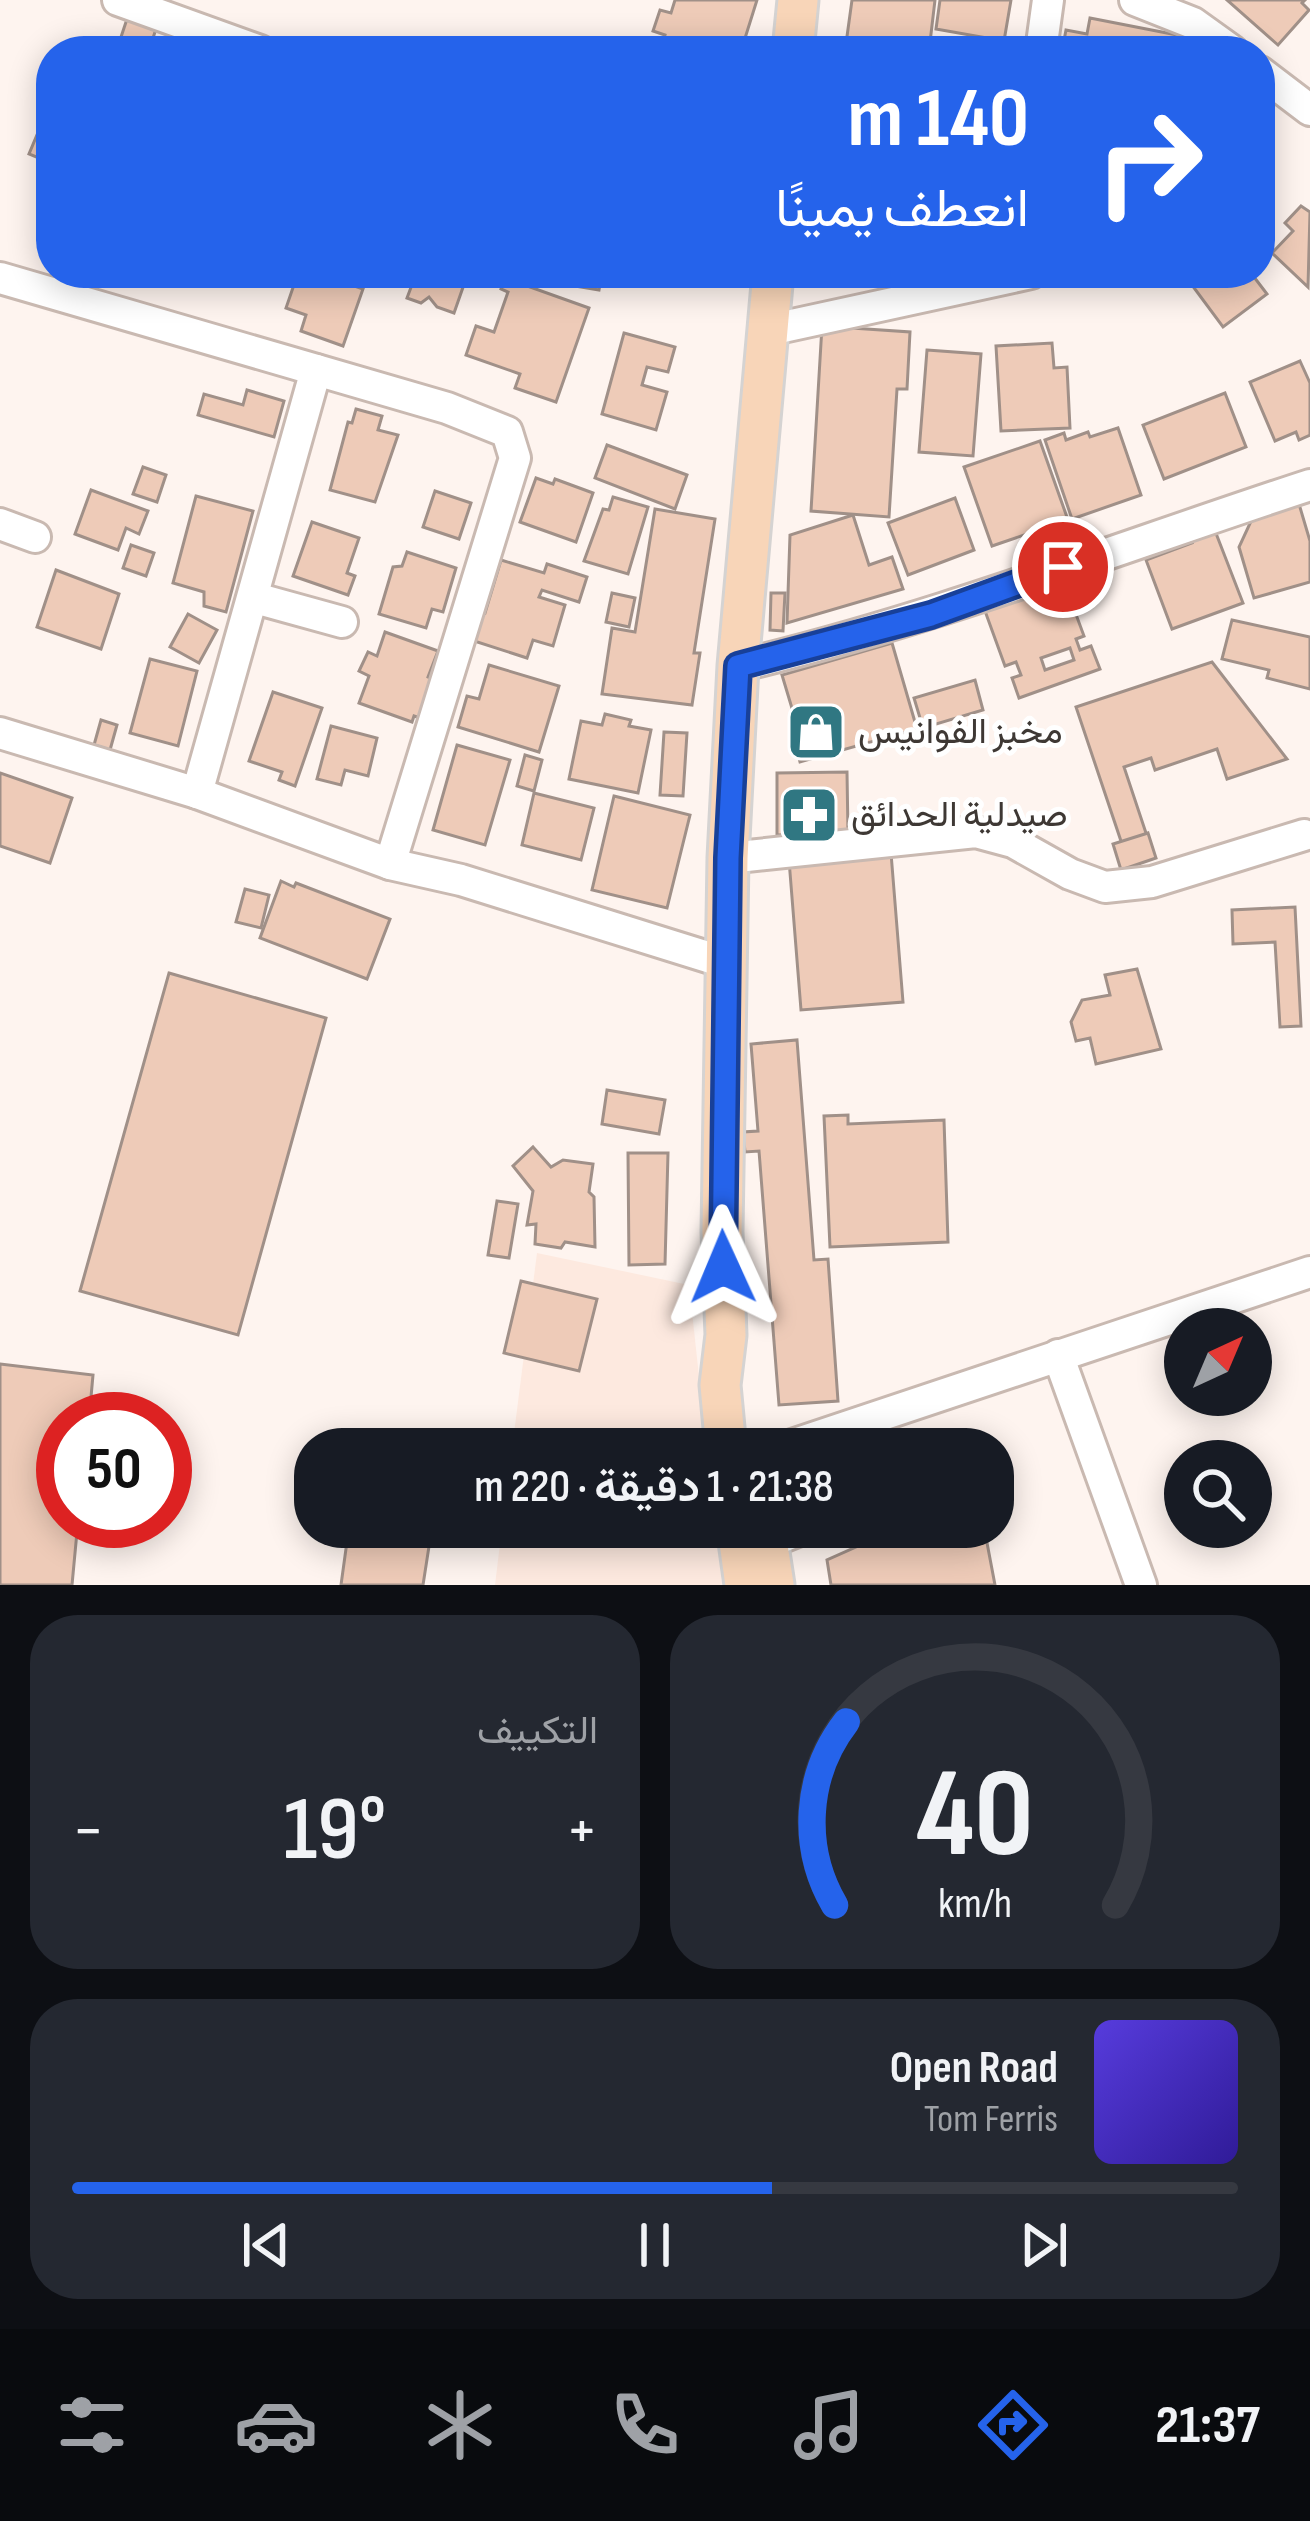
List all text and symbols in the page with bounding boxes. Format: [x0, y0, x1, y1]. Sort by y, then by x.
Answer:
text: 140 m [848, 69, 1029, 170]
icon: right [1071, 84, 1227, 240]
text: انعطف يمينًا [775, 177, 1029, 242]
pin [1012, 516, 1114, 618]
icon: arrive [1030, 534, 1096, 600]
shop icon: مخبز الفوانيس [785, 701, 847, 763]
place label: مخبز الفوانيس [858, 711, 1063, 754]
pharmacy icon: صيدلية الحدائق [778, 784, 840, 846]
place label: صيدلية الحدائق [851, 794, 1068, 837]
position arrow [660, 1204, 786, 1330]
north arrow [1164, 1308, 1272, 1416]
map controls [1164, 1308, 1272, 1548]
speed limit sign: 50 [36, 1392, 192, 1548]
button: search [1164, 1440, 1272, 1548]
text: 21:38 · 1 دقيقة · 220 m [474, 1460, 834, 1515]
text: التكييف [477, 1708, 598, 1755]
text: 40 [916, 1742, 1034, 1891]
text: 19° [284, 1777, 386, 1885]
text: − [72, 1792, 104, 1871]
text: + [566, 1792, 598, 1871]
text: km/h [938, 1878, 1012, 1930]
text: Open Road [890, 2041, 1058, 2096]
text: Tom Ferris [924, 2096, 1058, 2143]
icon: previous [233, 2212, 299, 2278]
icon: pause [622, 2212, 688, 2278]
icon: next [1011, 2212, 1077, 2278]
icon: filters [50, 2383, 134, 2467]
icon: car [234, 2383, 318, 2467]
icon: climate [418, 2383, 502, 2467]
icon: phone [603, 2383, 687, 2467]
icon: music [787, 2383, 871, 2467]
icon: directions [971, 2383, 1055, 2467]
text: 21:37 [1155, 2393, 1260, 2458]

